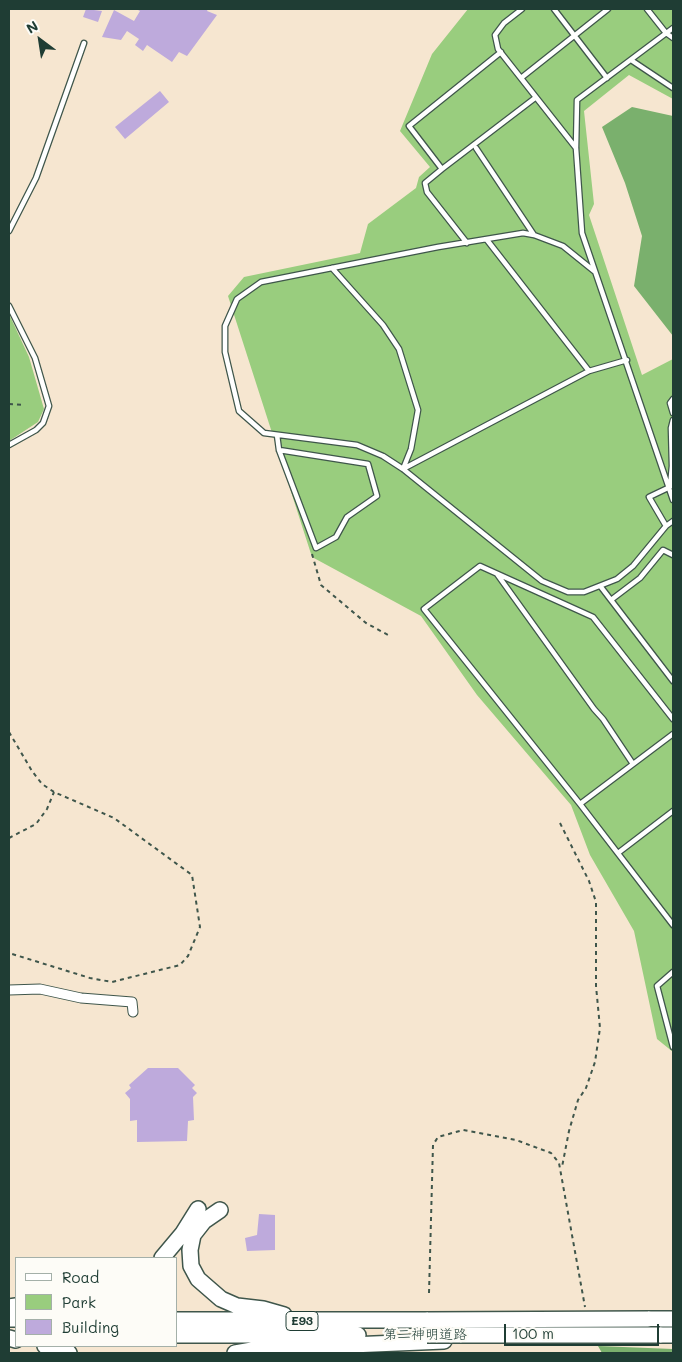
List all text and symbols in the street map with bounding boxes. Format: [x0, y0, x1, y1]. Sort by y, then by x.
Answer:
north arrow [15, 15, 65, 65]
text: N [23, 16, 41, 38]
legend [15, 1257, 178, 1347]
text: Road [62, 1267, 99, 1287]
text: Park [62, 1292, 96, 1312]
road number: E93 [286, 1312, 318, 1330]
scale bar [507, 1314, 662, 1346]
text: Building [62, 1317, 119, 1337]
text: 100 m [512, 1323, 554, 1343]
street label: 第二神明道路 [383, 1327, 467, 1343]

